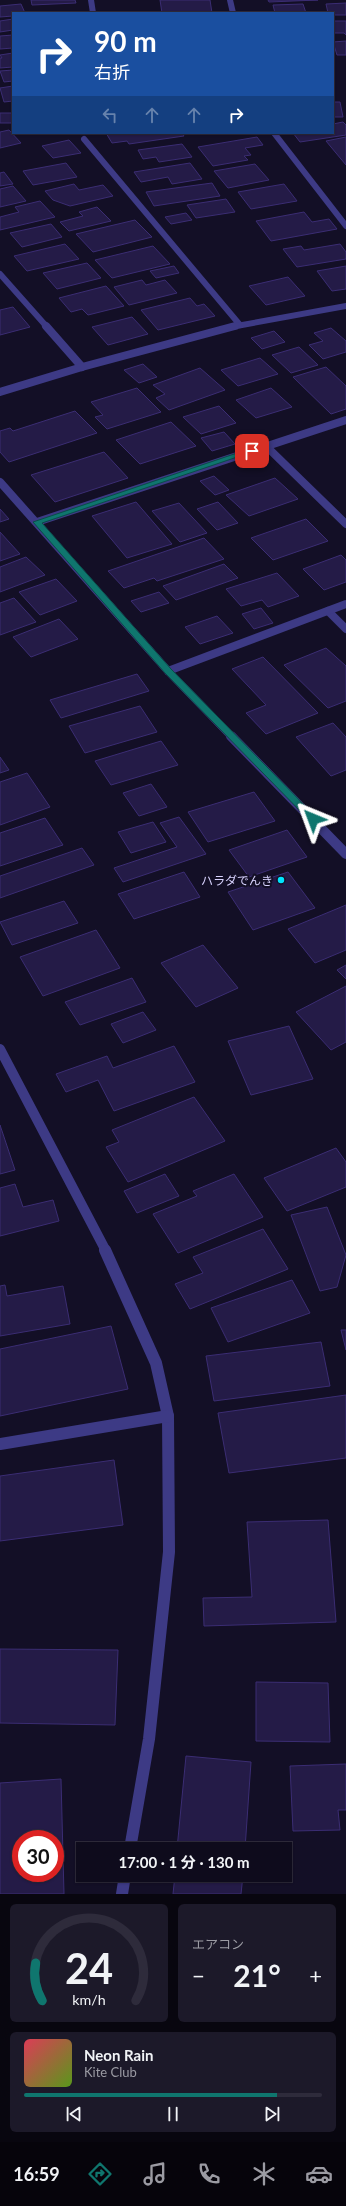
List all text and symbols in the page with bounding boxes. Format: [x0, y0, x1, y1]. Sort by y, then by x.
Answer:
text: 90 m [94, 24, 157, 58]
icon: right [28, 28, 80, 80]
text: 右折 [94, 61, 130, 83]
icon: left [99, 104, 121, 126]
icon: ahead [141, 104, 163, 126]
icon: ahead [183, 104, 205, 126]
icon: right [225, 104, 247, 126]
pin [235, 434, 269, 468]
icon: arrive [241, 440, 263, 462]
position arrow [292, 798, 334, 840]
place label: ハラダでんき [201, 873, 273, 888]
marker: ハラダでんき [276, 875, 286, 885]
speed limit sign: 30 [12, 1830, 64, 1882]
text: 17:00 · 1 分 · 130 m [118, 1853, 250, 1871]
text: エアコン [192, 1936, 244, 1952]
text: 24 [65, 1943, 113, 1993]
text: 21° [233, 1957, 281, 1993]
text: − [192, 1962, 205, 1989]
text: + [309, 1962, 322, 1989]
text: km/h [72, 1991, 106, 2008]
text: Neon Rain [84, 2046, 153, 2064]
text: Kite Club [84, 2064, 137, 2080]
icon: previous [63, 2103, 85, 2125]
icon: pause [162, 2103, 184, 2125]
icon: next [261, 2103, 283, 2125]
icon: directions [86, 2160, 114, 2188]
icon: music [141, 2160, 169, 2188]
icon: phone [195, 2160, 223, 2188]
icon: climate [250, 2160, 278, 2188]
icon: car [305, 2160, 333, 2188]
text: 16:59 [13, 2163, 60, 2185]

